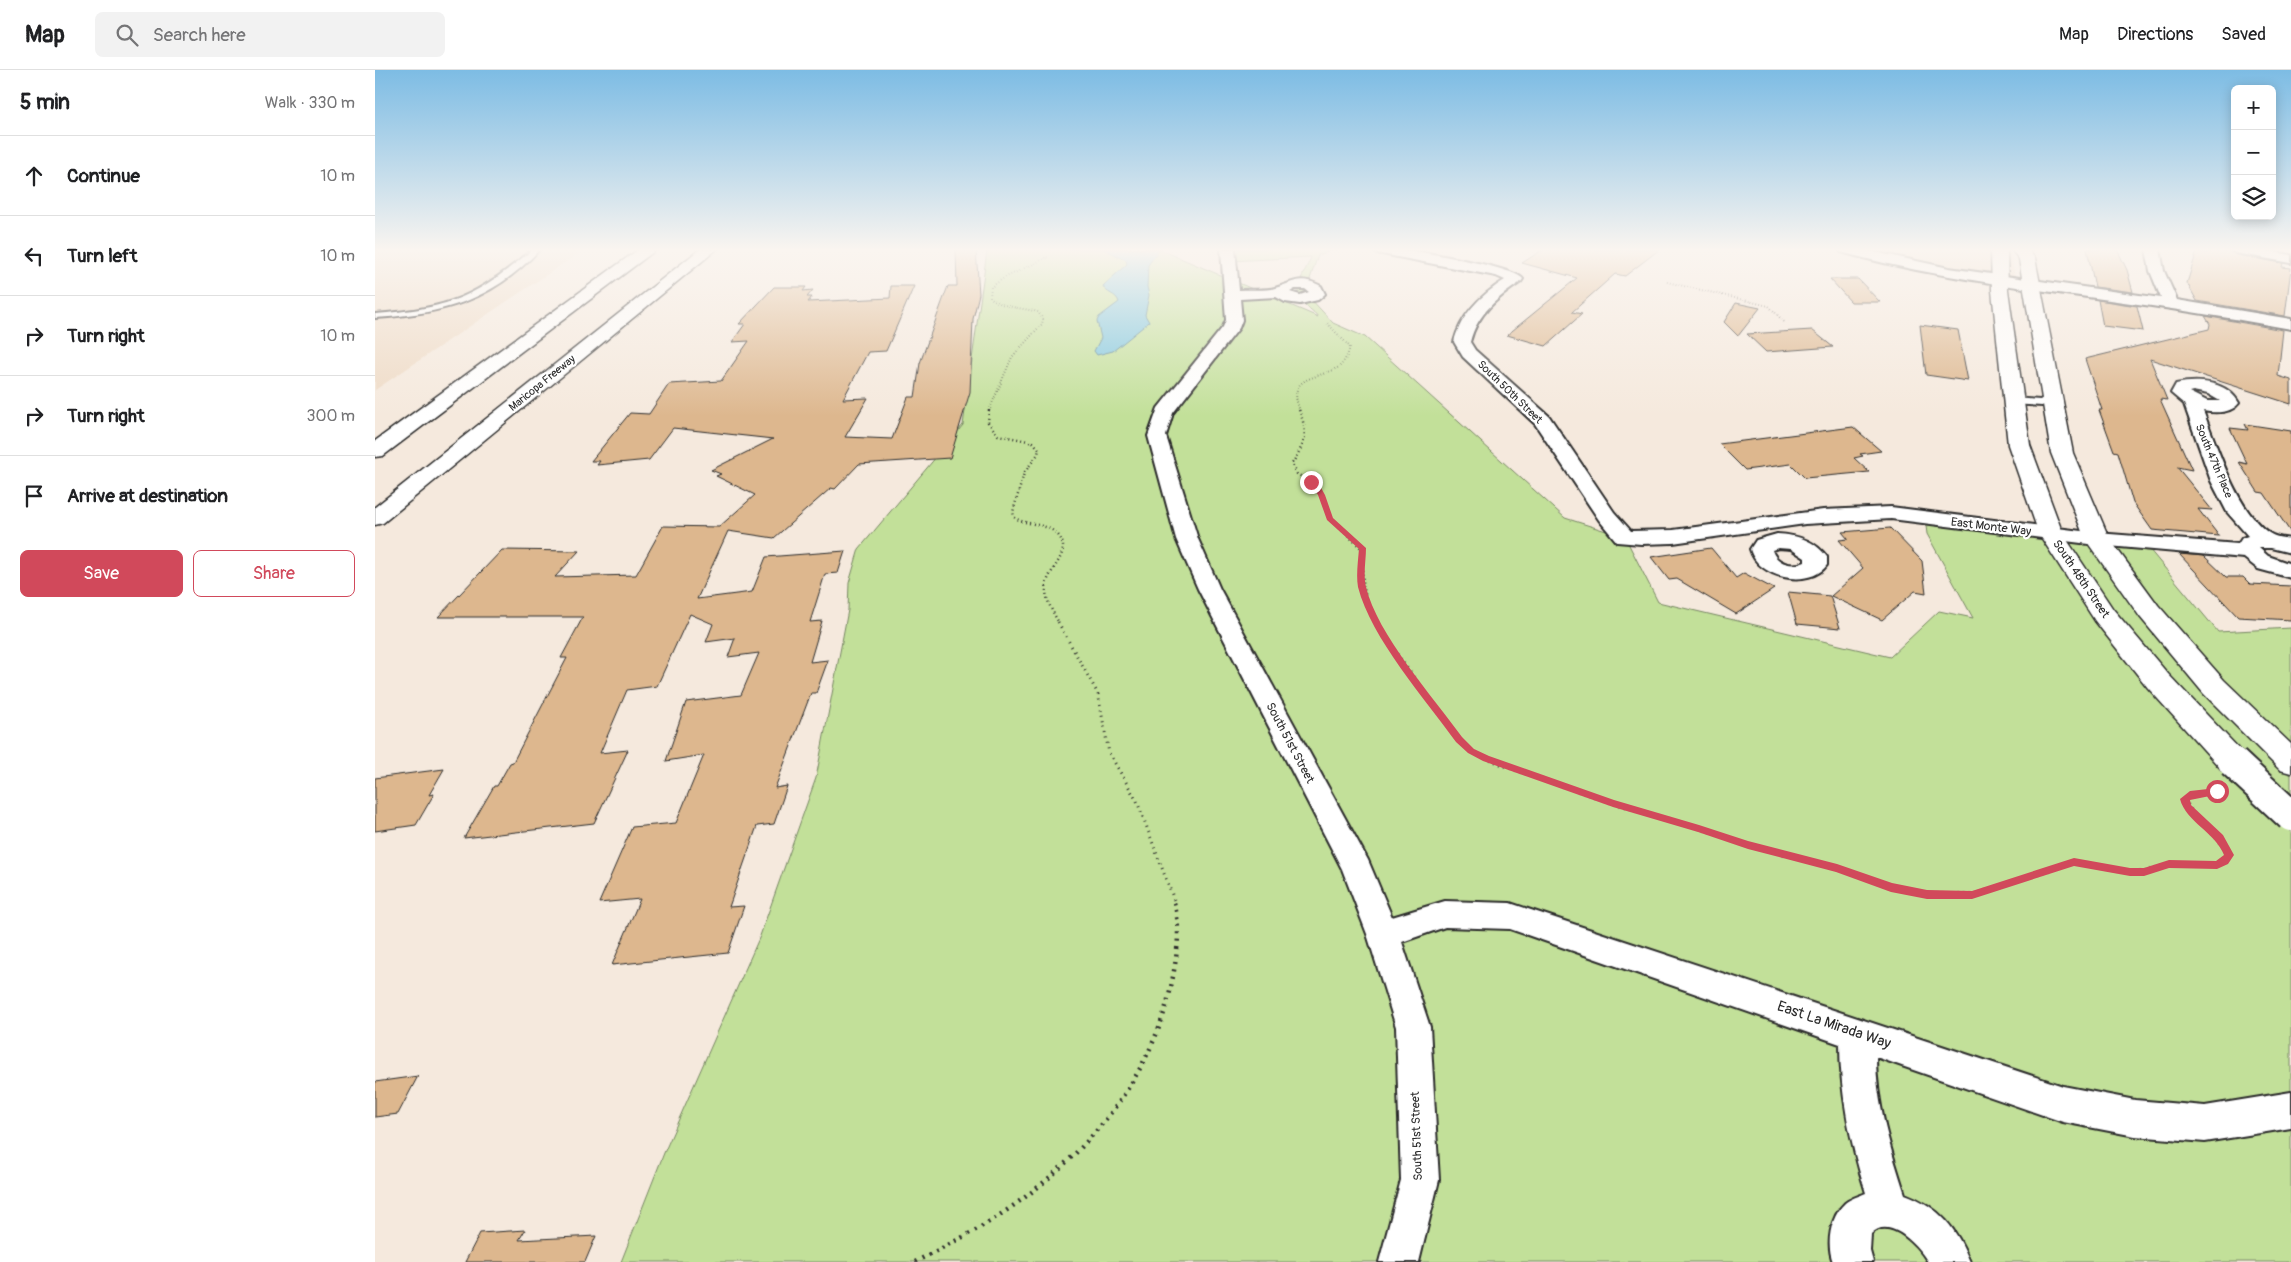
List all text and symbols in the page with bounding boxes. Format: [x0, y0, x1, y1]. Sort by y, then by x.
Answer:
search box [95, 12, 445, 57]
text: Map [25, 20, 65, 49]
icon: search [113, 21, 141, 49]
text: Search here [153, 23, 246, 47]
text: Map [2059, 23, 2089, 46]
text: Directions [2117, 23, 2193, 46]
text: Saved [2221, 23, 2266, 46]
map controls [2231, 85, 2276, 220]
button: + [2231, 85, 2276, 130]
text: 5 min [20, 89, 70, 116]
text: Walk · 330 m [265, 93, 355, 113]
button: − [2231, 130, 2276, 175]
icon: ahead [20, 162, 48, 190]
text: Continue [67, 164, 140, 188]
text: 10 m [320, 166, 355, 186]
button: layers [2231, 175, 2276, 220]
icon: left [20, 242, 48, 270]
text: Turn left [67, 244, 137, 268]
text: 10 m [320, 246, 355, 266]
icon: right [20, 322, 48, 350]
text: Turn right [67, 324, 145, 348]
text: 10 m [320, 326, 355, 346]
street label: Maricopa Freeway [506, 352, 578, 414]
street label: South 50th Street [1475, 358, 1546, 427]
icon: right [20, 402, 48, 430]
text: Turn right [67, 404, 145, 428]
text: 300 m [307, 406, 355, 426]
street label: South 47th Place [2193, 422, 2236, 500]
route end [1300, 471, 1323, 494]
icon: arrive [20, 482, 48, 510]
text: Arrive at destination [67, 484, 228, 508]
street label: East Monte Way [1950, 515, 2032, 539]
street label: South 48th Street [2049, 537, 2113, 621]
button: Save [20, 550, 183, 597]
button: Share [193, 550, 355, 597]
street label: South 51st Street [1262, 700, 1318, 786]
route start [2206, 780, 2229, 803]
street label: East La Mirada Way [1775, 997, 1894, 1054]
street label: South 51st Street [1408, 1091, 1426, 1181]

